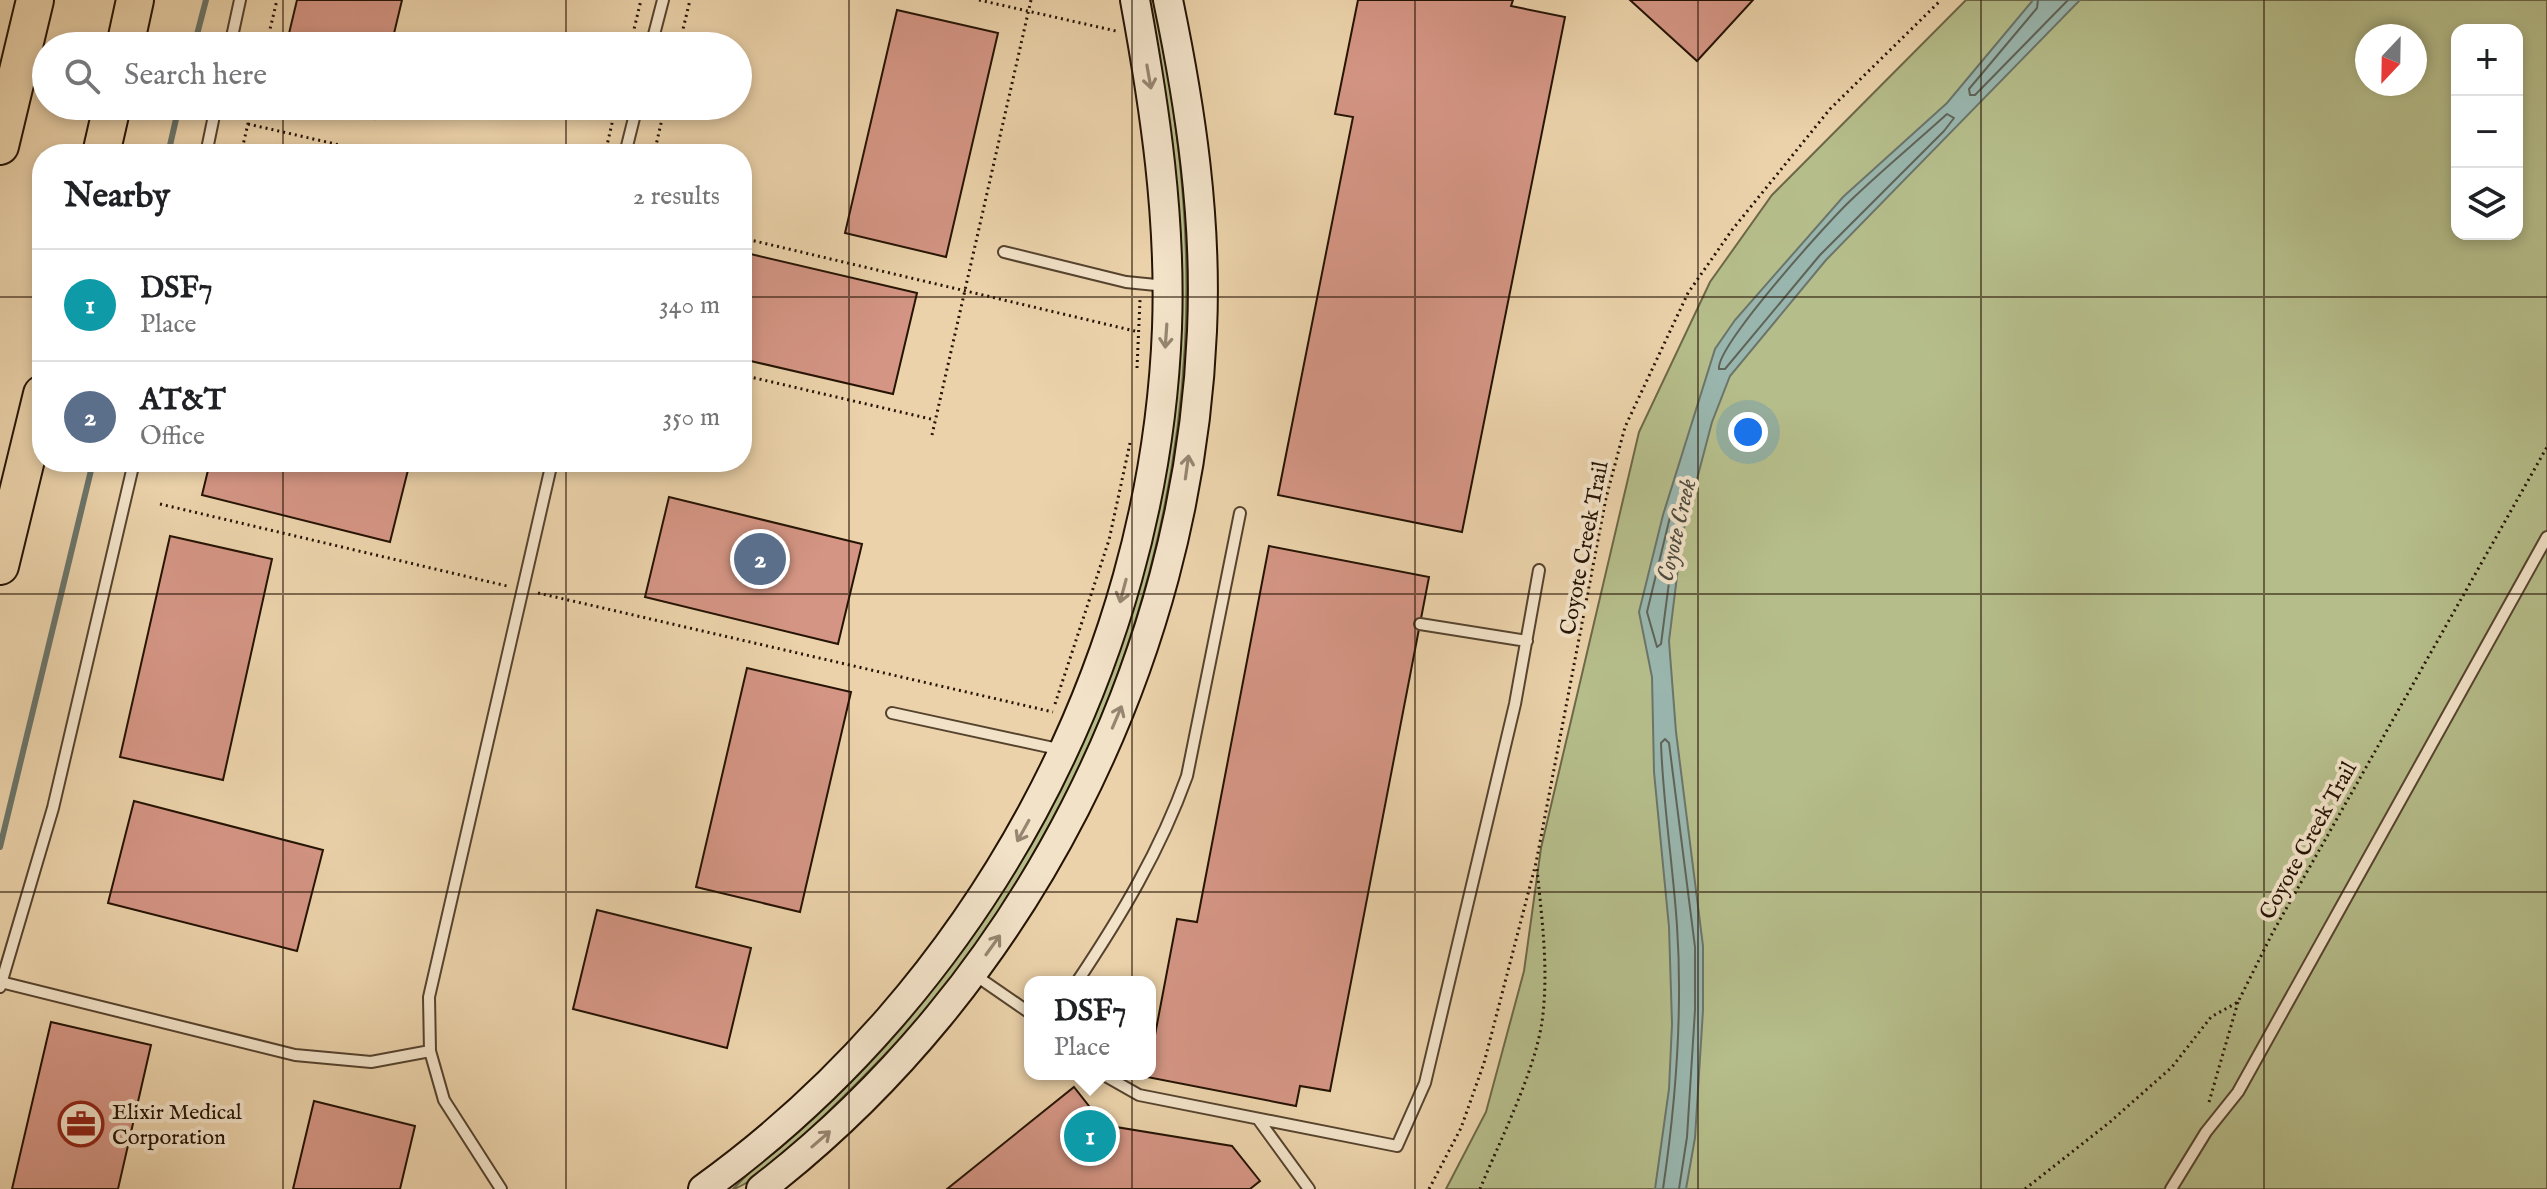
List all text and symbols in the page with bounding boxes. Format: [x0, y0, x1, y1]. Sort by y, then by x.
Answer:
north arrow [2355, 24, 2427, 96]
map controls [2451, 24, 2523, 240]
button: + [2451, 24, 2523, 96]
search box [32, 32, 752, 120]
icon: search [60, 54, 104, 98]
text: Search here [124, 57, 267, 95]
one-way arrow [1142, 64, 1157, 89]
button: − [2451, 96, 2523, 168]
button: layers [2451, 168, 2523, 240]
text: Nearby [64, 175, 170, 218]
text: 2 results [633, 180, 720, 213]
text: DSF7 [140, 270, 213, 308]
text: 1 [85, 289, 95, 322]
text: 340 m [659, 289, 720, 322]
text: Place [140, 308, 196, 341]
one-way arrow [1158, 322, 1173, 349]
text: AT&T [140, 382, 226, 420]
text: 2 [84, 401, 96, 434]
text: 350 m [662, 401, 720, 434]
your location [1728, 412, 1768, 452]
text: Office [140, 420, 205, 453]
one-way arrow [1180, 455, 1195, 481]
street label: Coyote Creek Trail [1554, 459, 1616, 638]
water label: Coyote Creek [1651, 476, 1704, 585]
pin: 2 [734, 529, 786, 589]
one-way arrow [1115, 578, 1130, 604]
one-way arrow [1110, 705, 1125, 730]
street label: Coyote Creek Trail [2254, 757, 2364, 925]
one-way arrow [1014, 818, 1030, 842]
one-way arrow [984, 935, 1001, 956]
popup [1024, 976, 1156, 1080]
text: DSF7 [1054, 993, 1126, 1031]
text: Place [1054, 1031, 1110, 1064]
place label: Elixir Medical Corporation [112, 1099, 242, 1152]
office icon: Elixir Medical Corporation [57, 1100, 105, 1148]
pin: 1 [1064, 1106, 1116, 1166]
one-way arrow [810, 1130, 830, 1148]

